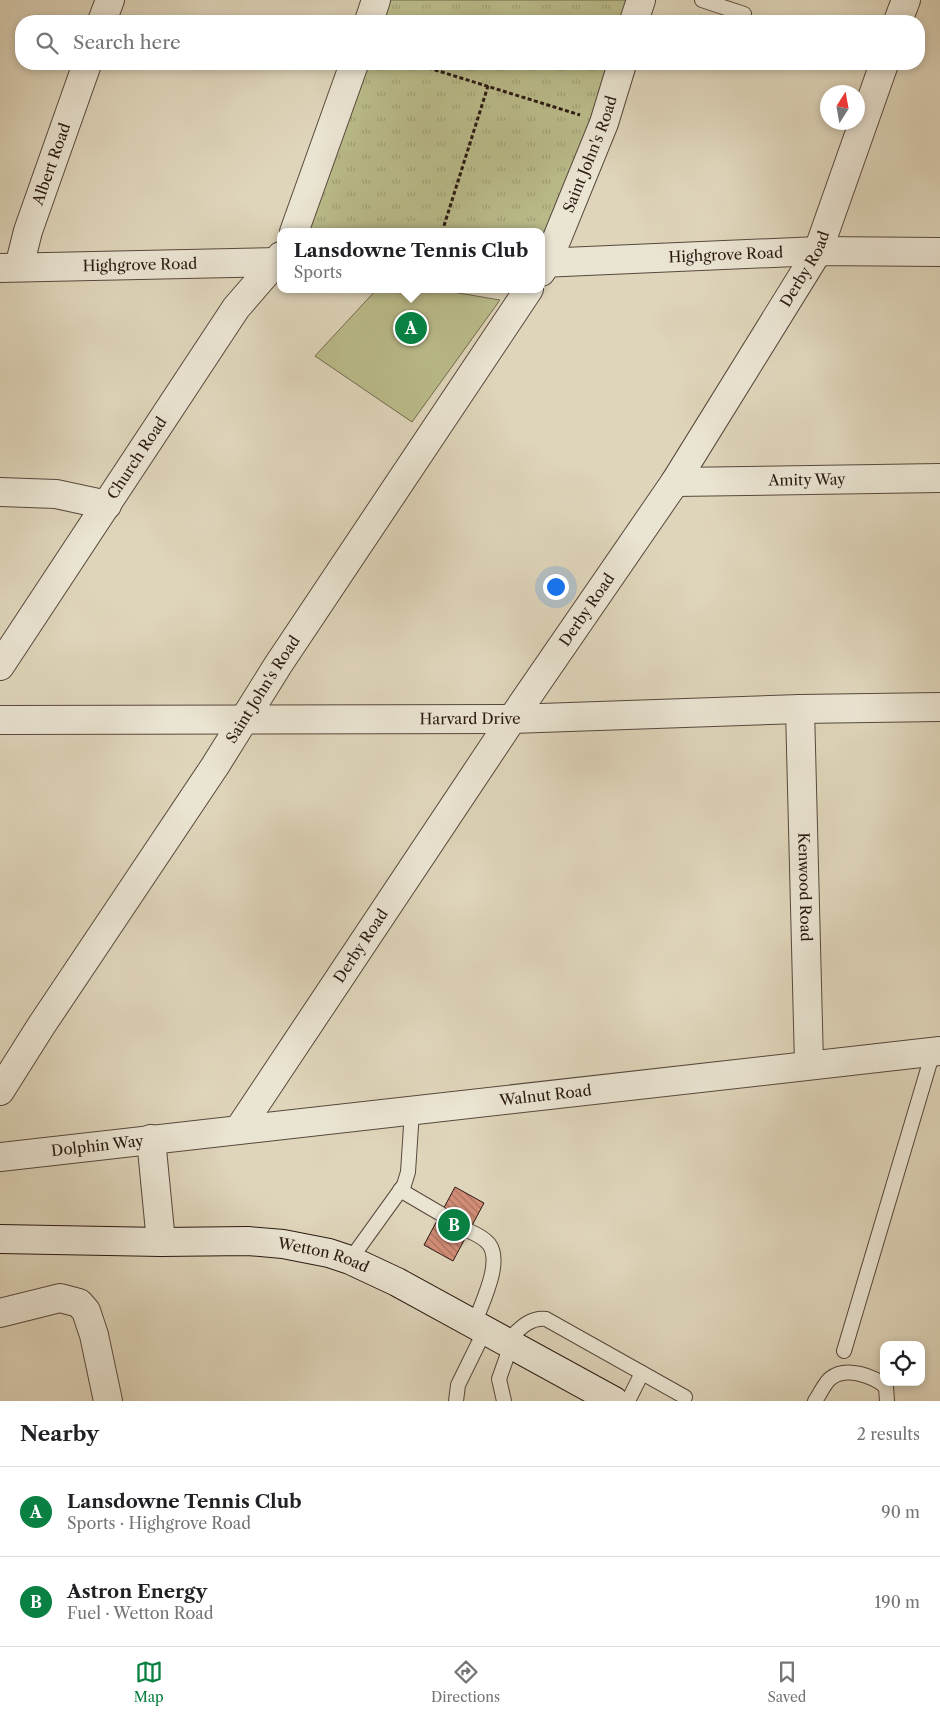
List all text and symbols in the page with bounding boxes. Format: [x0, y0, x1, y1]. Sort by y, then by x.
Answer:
search box [15, 15, 925, 70]
icon: search [33, 29, 61, 57]
text: Search here [73, 31, 181, 54]
north arrow [820, 85, 865, 130]
street label: Saint John's Road [559, 93, 621, 215]
street label: Albert Road [28, 120, 74, 209]
popup [277, 228, 545, 293]
street label: Derby Road [776, 228, 833, 310]
text: Lansdowne Tennis Club [294, 239, 528, 262]
street label: Highgrove Road [668, 243, 784, 266]
street label: Highgrove Road [82, 254, 198, 275]
text: Sports [294, 262, 342, 282]
pin: A [395, 309, 427, 347]
street label: Church Road [103, 413, 171, 503]
street label: Amity Way [767, 469, 846, 490]
street label: Derby Road [555, 569, 618, 650]
your location [543, 574, 569, 600]
street label: Saint John's Road [222, 632, 304, 747]
street label: Harvard Drive [420, 709, 521, 728]
street label: Kenwood Road [794, 832, 816, 942]
street label: Derby Road [329, 905, 392, 986]
street label: Walnut Road [497, 1080, 593, 1110]
street label: Dolphin Way [50, 1131, 145, 1160]
pin: B [438, 1206, 470, 1244]
street label: Wetton Road [275, 1233, 372, 1277]
map controls [880, 1341, 925, 1386]
button: locate [880, 1341, 925, 1386]
text: Nearby [20, 1421, 99, 1446]
text: 2 results [857, 1424, 920, 1444]
text: Lansdowne Tennis Club [67, 1490, 302, 1513]
text: A [30, 1502, 42, 1522]
text: 90 m [881, 1502, 920, 1522]
text: Sports · Highgrove Road [67, 1513, 251, 1533]
text: Astron Energy [67, 1580, 207, 1603]
text: B [30, 1592, 42, 1612]
text: 190 m [875, 1592, 920, 1612]
text: Fuel · Wetton Road [67, 1603, 213, 1623]
tab: Map [134, 1658, 164, 1706]
tab: Directions [431, 1658, 500, 1706]
tab: Saved [767, 1658, 806, 1706]

